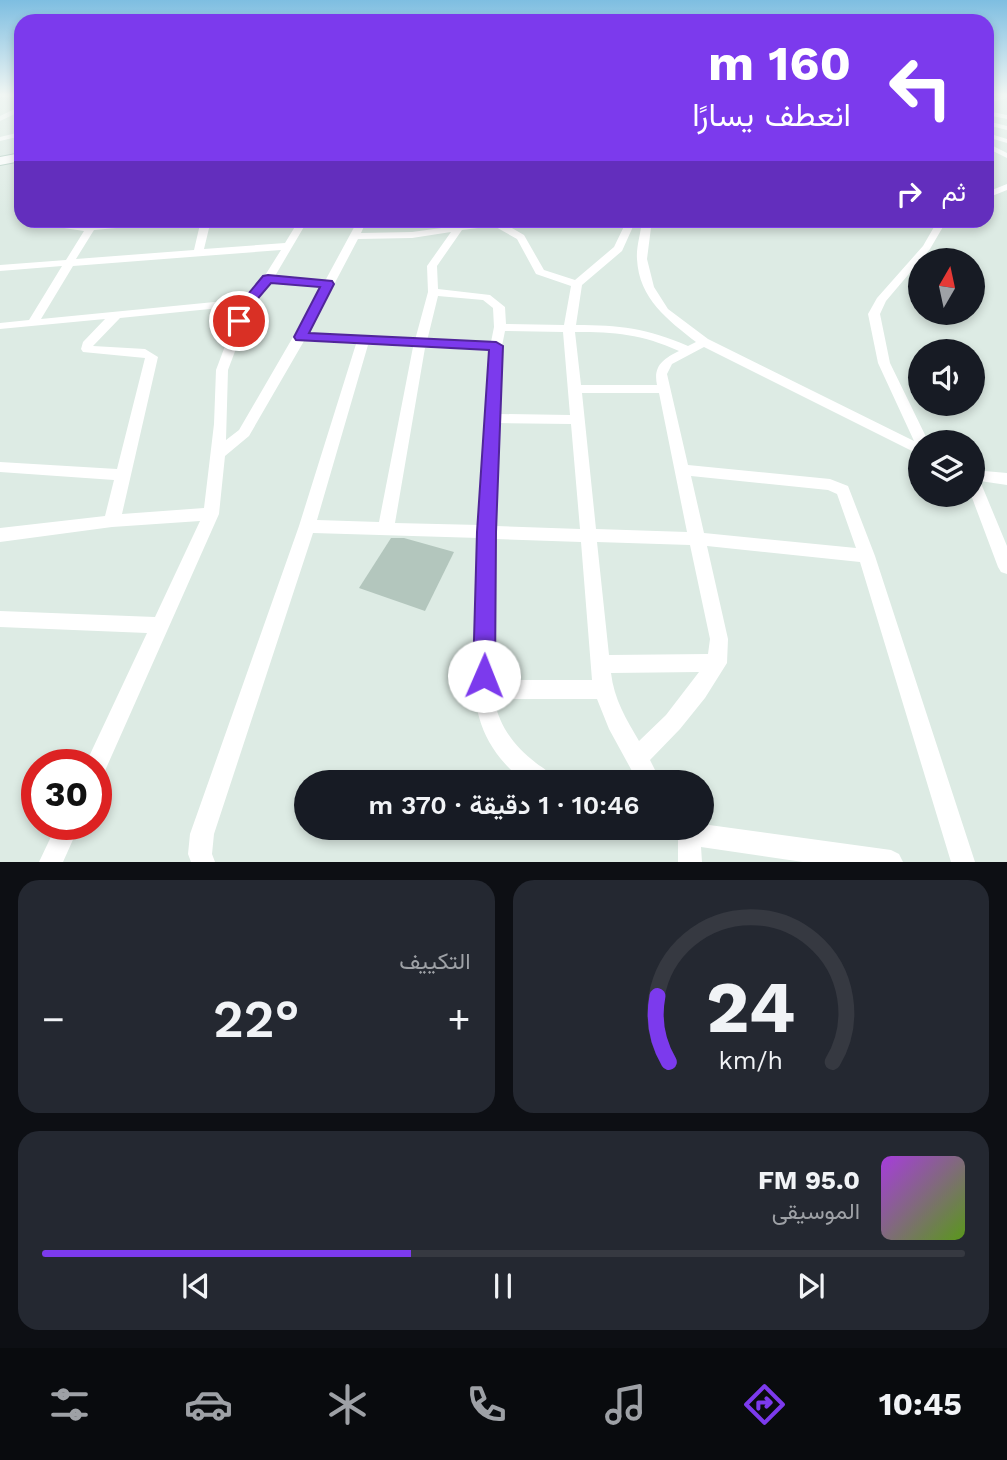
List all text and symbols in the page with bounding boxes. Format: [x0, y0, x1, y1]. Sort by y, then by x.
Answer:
text: 160 m [708, 34, 851, 92]
icon: left [875, 42, 966, 133]
text: انعطف يسارًا [692, 96, 851, 134]
icon: right [890, 175, 928, 213]
text: ثم [942, 177, 966, 207]
north arrow [908, 248, 985, 326]
map controls [908, 248, 985, 507]
pin [209, 291, 269, 351]
icon: arrive [220, 302, 258, 340]
button: sound [908, 339, 985, 416]
button: layers [908, 430, 985, 507]
position arrow [447, 639, 521, 713]
speed limit sign: 30 [21, 749, 112, 840]
text: 10:46 · 1 دقيقة · 370 m [369, 790, 639, 820]
text: التكييف [399, 948, 471, 975]
text: 24 [706, 965, 796, 1051]
text: 22° [213, 989, 300, 1050]
text: − [42, 997, 65, 1041]
text: + [448, 997, 471, 1041]
text: km/h [719, 1046, 783, 1075]
text: 95.0 FM [758, 1165, 860, 1195]
text: الموسيقى [772, 1198, 860, 1225]
icon: previous [177, 1267, 215, 1305]
icon: pause [484, 1267, 522, 1305]
icon: next [792, 1267, 830, 1305]
icon: filters [45, 1380, 94, 1429]
icon: car [184, 1380, 233, 1429]
icon: climate [323, 1380, 372, 1429]
icon: phone [462, 1380, 511, 1429]
icon: music [601, 1380, 650, 1429]
icon: directions [740, 1380, 789, 1429]
text: 10:45 [879, 1385, 962, 1423]

